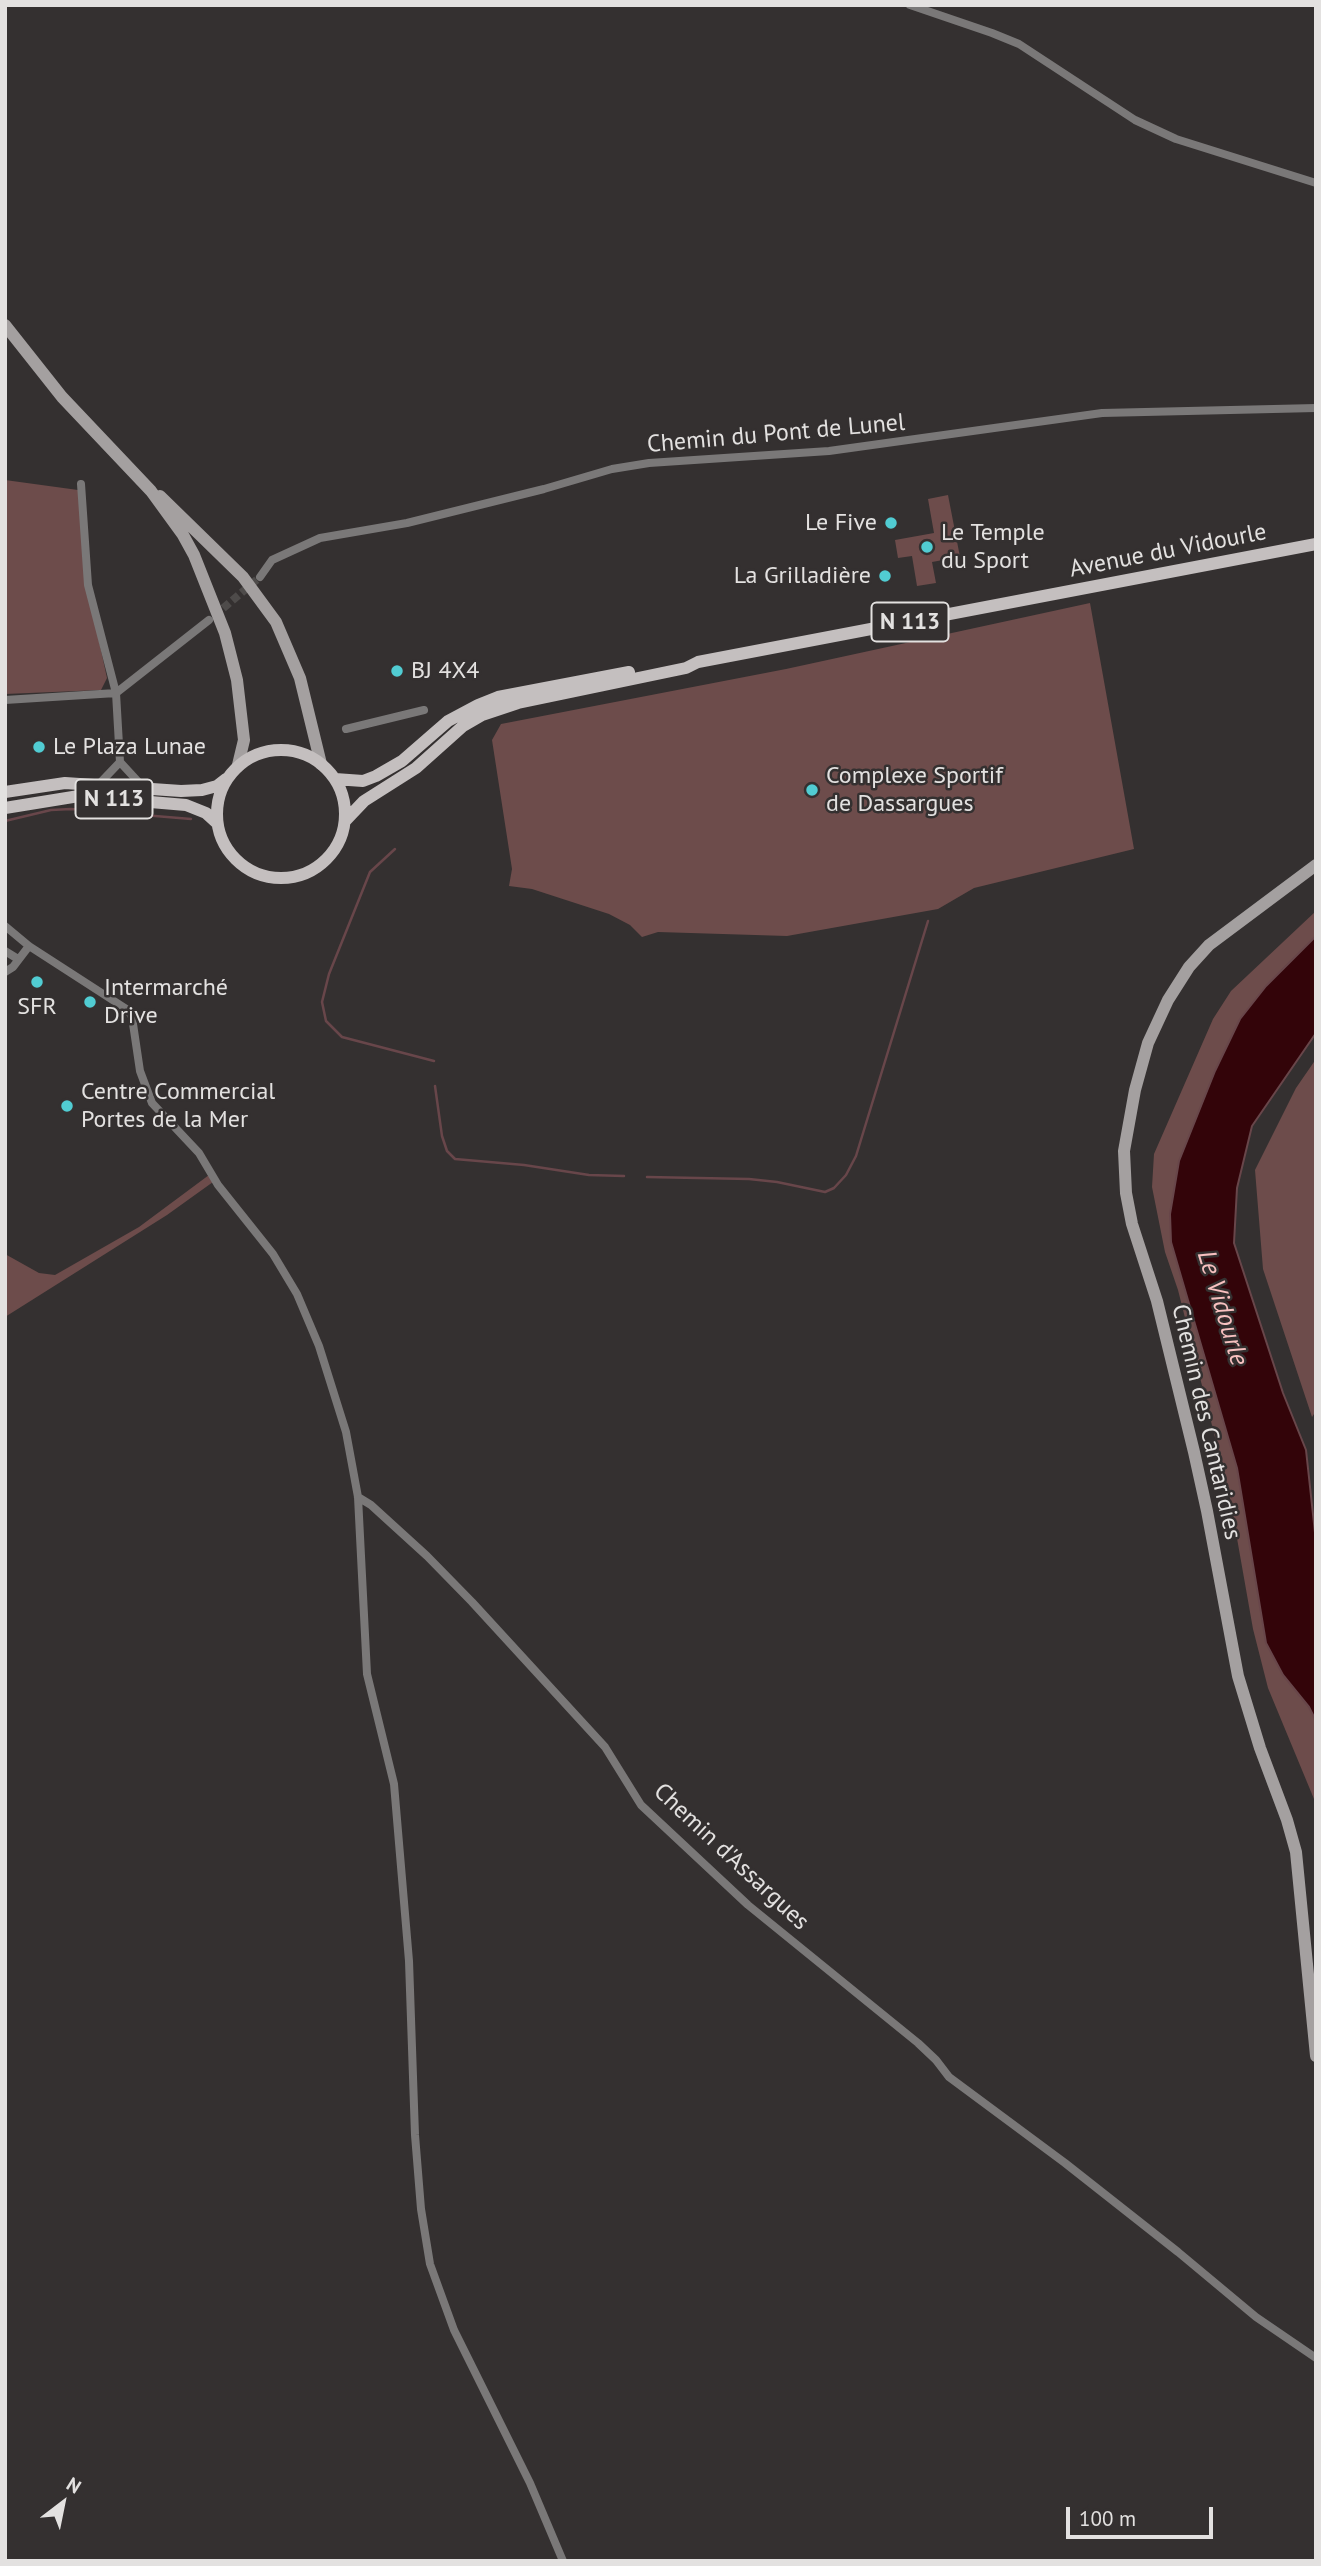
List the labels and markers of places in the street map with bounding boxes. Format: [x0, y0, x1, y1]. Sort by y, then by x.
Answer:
place label: Le Five [805, 509, 877, 537]
marker: Le Five [883, 515, 899, 531]
place label: Le Temple du Sport [941, 519, 1045, 575]
marker: Le Temple du Sport [919, 539, 935, 555]
place label: La Grilladière [734, 562, 871, 590]
marker: La Grilladière [877, 568, 893, 584]
place label: BJ 4X4 [411, 657, 479, 685]
marker: BJ 4X4 [389, 663, 405, 679]
place label: Le Plaza Lunae [53, 733, 206, 761]
marker: Le Plaza Lunae [31, 739, 47, 755]
place label: Complexe Sportif de Dassargues [826, 762, 1003, 818]
marker: Complexe Sportif de Dassargues [804, 782, 820, 798]
marker: SFR [29, 974, 45, 990]
place label: Intermarché Drive [104, 974, 228, 1030]
place label: SFR [17, 993, 57, 1021]
marker: Intermarché Drive [82, 994, 98, 1010]
place label: Centre Commercial Portes de la Mer [81, 1078, 275, 1134]
marker: Centre Commercial Portes de la Mer [59, 1098, 75, 1114]

